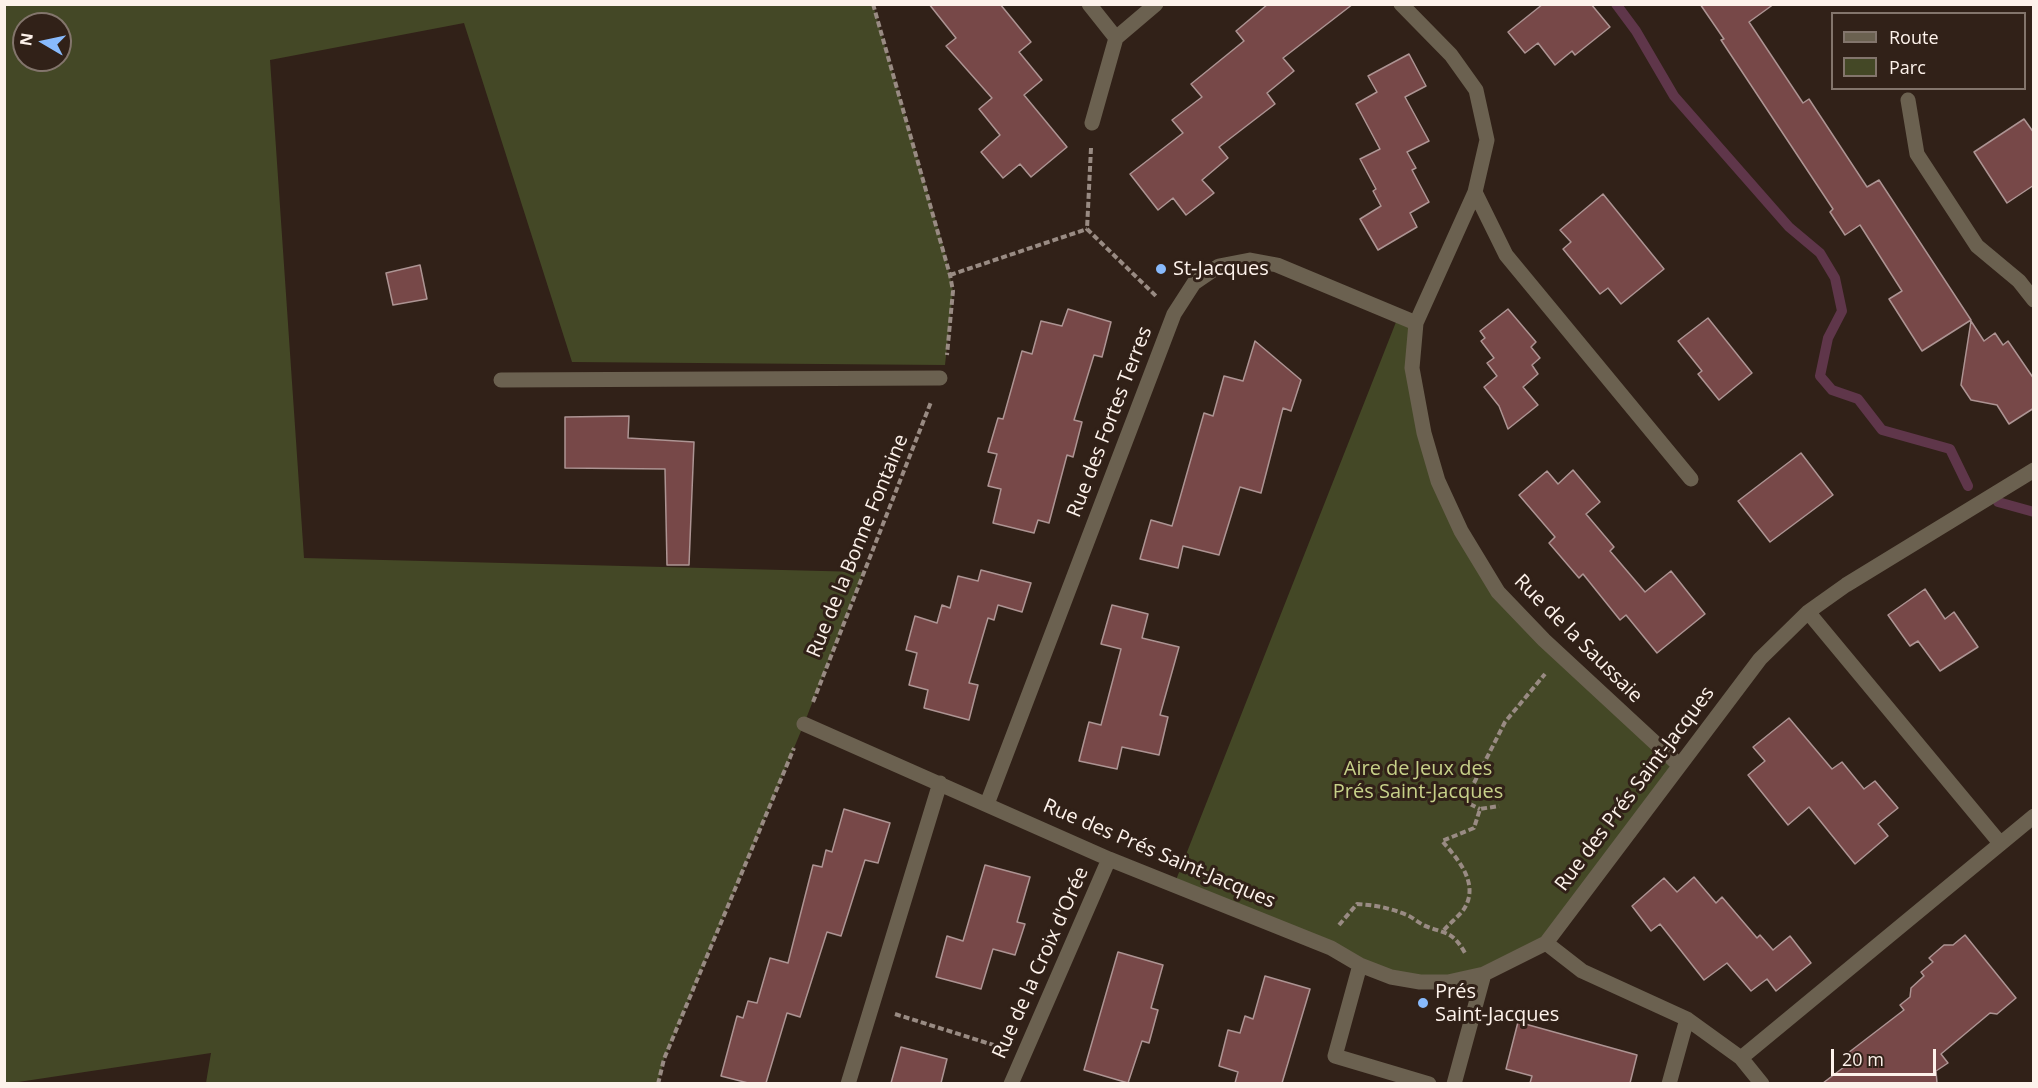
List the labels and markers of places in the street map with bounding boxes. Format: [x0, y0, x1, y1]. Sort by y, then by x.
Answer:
place label: St-Jacques [1173, 257, 1269, 281]
marker: St-Jacques [1154, 262, 1168, 276]
place label: Prés Saint-Jacques [1435, 980, 1559, 1027]
marker: Prés Saint-Jacques [1416, 996, 1430, 1010]

